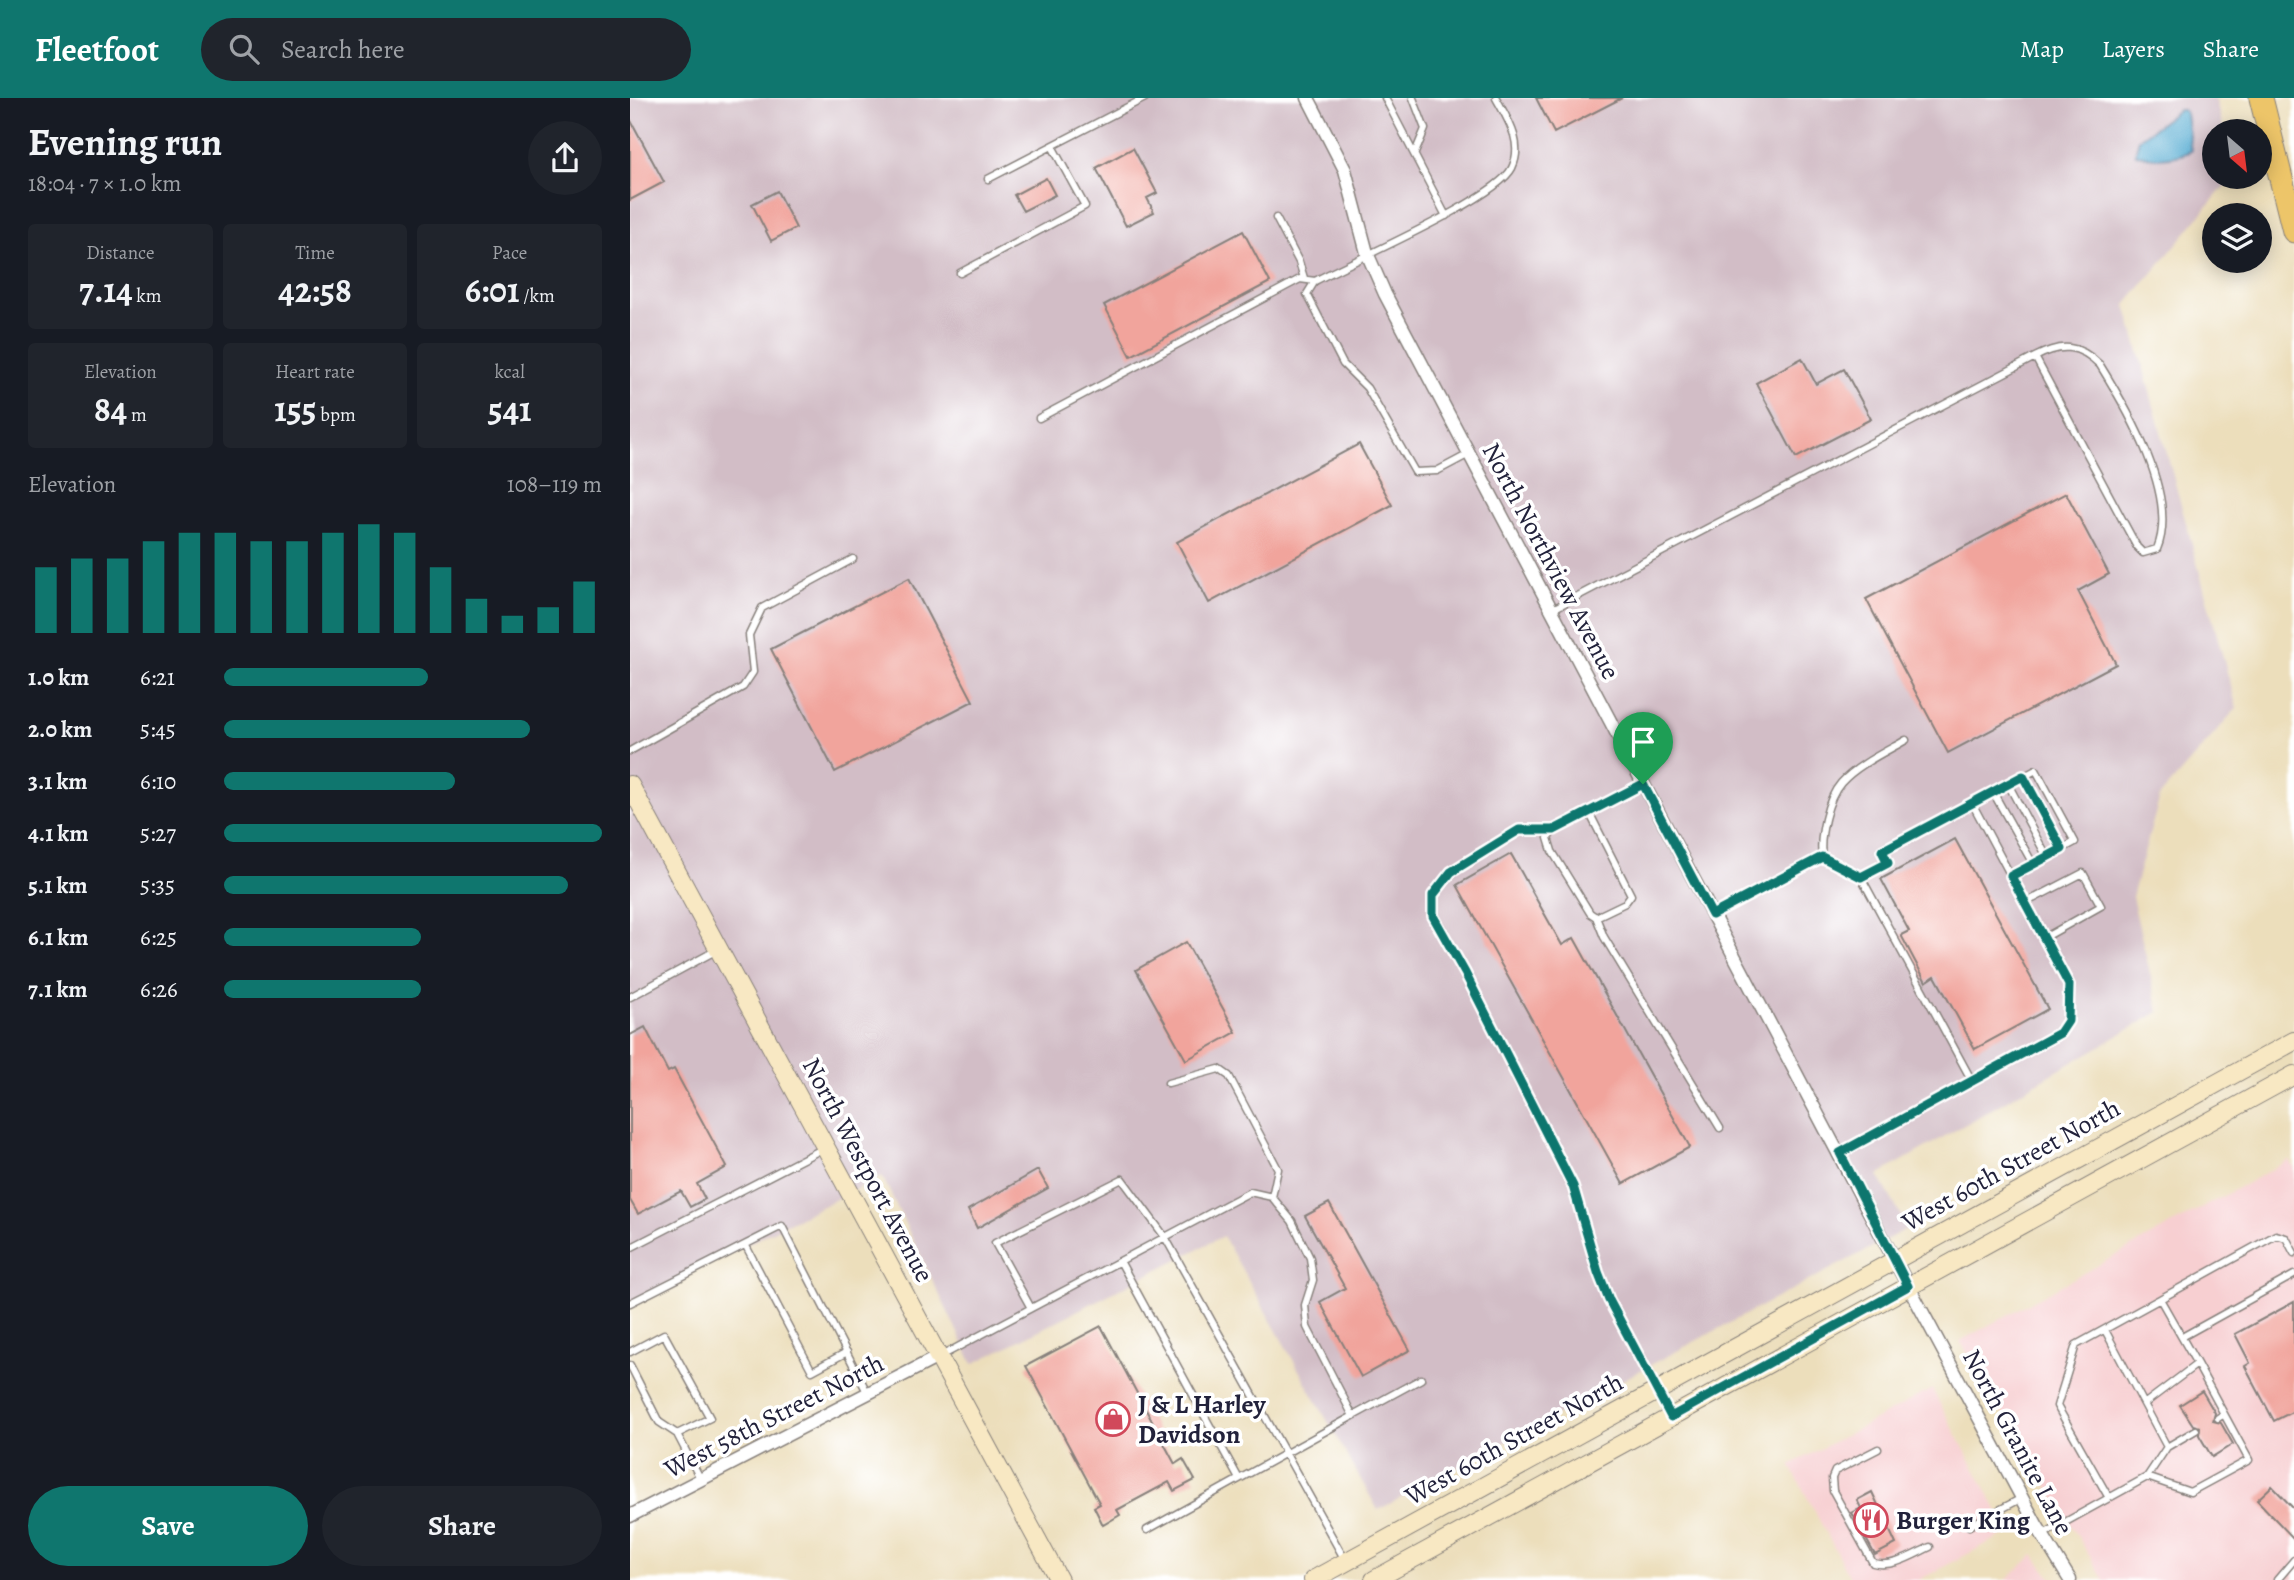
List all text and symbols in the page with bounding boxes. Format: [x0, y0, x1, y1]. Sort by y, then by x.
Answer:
search box [201, 18, 691, 81]
text: Fleetfoot [35, 27, 159, 72]
icon: search [225, 30, 263, 68]
text: Search here [281, 32, 405, 67]
text: Map [2020, 33, 2064, 65]
text: Layers [2102, 33, 2165, 65]
text: Share [2203, 33, 2259, 65]
text: Evening run [28, 116, 222, 168]
north arrow [2202, 119, 2272, 189]
map controls [2202, 119, 2272, 273]
button: share [528, 121, 602, 195]
text: 18:04 · 7 × 1.0 km [28, 168, 182, 199]
button: layers [2202, 203, 2272, 273]
text: Distance [86, 240, 154, 266]
text: Time [295, 240, 335, 266]
text: Pace [492, 240, 527, 266]
text: 7.14 [79, 266, 133, 314]
text: 42:58 [278, 266, 352, 314]
text: 6:01 [465, 266, 519, 314]
text: km [133, 283, 162, 309]
text: /km [519, 283, 555, 309]
text: Elevation [84, 359, 157, 385]
text: Heart rate [275, 359, 355, 385]
text: kcal [494, 359, 525, 385]
text: 84 [94, 385, 127, 433]
text: 155 [274, 385, 317, 433]
text: 541 [488, 385, 532, 433]
text: m [127, 402, 147, 428]
text: bpm [317, 402, 356, 428]
street label: North Northview Avenue [1474, 437, 1628, 685]
text: Elevation [28, 469, 116, 500]
text: 108–119 m [507, 469, 602, 500]
text: 1.0 km [28, 662, 89, 693]
text: 6:21 [140, 662, 175, 693]
pin [1613, 712, 1673, 784]
text: 2.0 km [28, 714, 92, 745]
text: 5:45 [140, 714, 176, 745]
icon: arrive [1624, 723, 1662, 761]
text: 3.1 km [28, 766, 88, 797]
text: 6:10 [140, 766, 176, 797]
text: 4.1 km [28, 818, 89, 849]
text: 5:27 [140, 818, 176, 849]
text: 5.1 km [28, 870, 88, 901]
text: 5:35 [140, 870, 175, 901]
text: 6.1 km [28, 922, 88, 953]
text: 6:25 [140, 922, 177, 953]
text: 7.1 km [28, 974, 88, 1005]
text: 6:26 [140, 974, 178, 1005]
street label: North Westport Avenue [794, 1052, 942, 1288]
street label: West 60th Street North [1895, 1090, 2126, 1240]
street label: North Granite Lane [1954, 1343, 2082, 1541]
street label: West 58th Street North [657, 1345, 890, 1487]
street label: West 60th Street North [1398, 1364, 1629, 1514]
place label: J & L Harley Davidson [1138, 1387, 1267, 1452]
shop icon: J & L Harley Davidson [1094, 1400, 1132, 1438]
button: Save [28, 1486, 308, 1566]
button: Share [322, 1486, 602, 1566]
restaurant icon: Burger King [1852, 1501, 1890, 1539]
place label: Burger King [1896, 1503, 2031, 1538]

